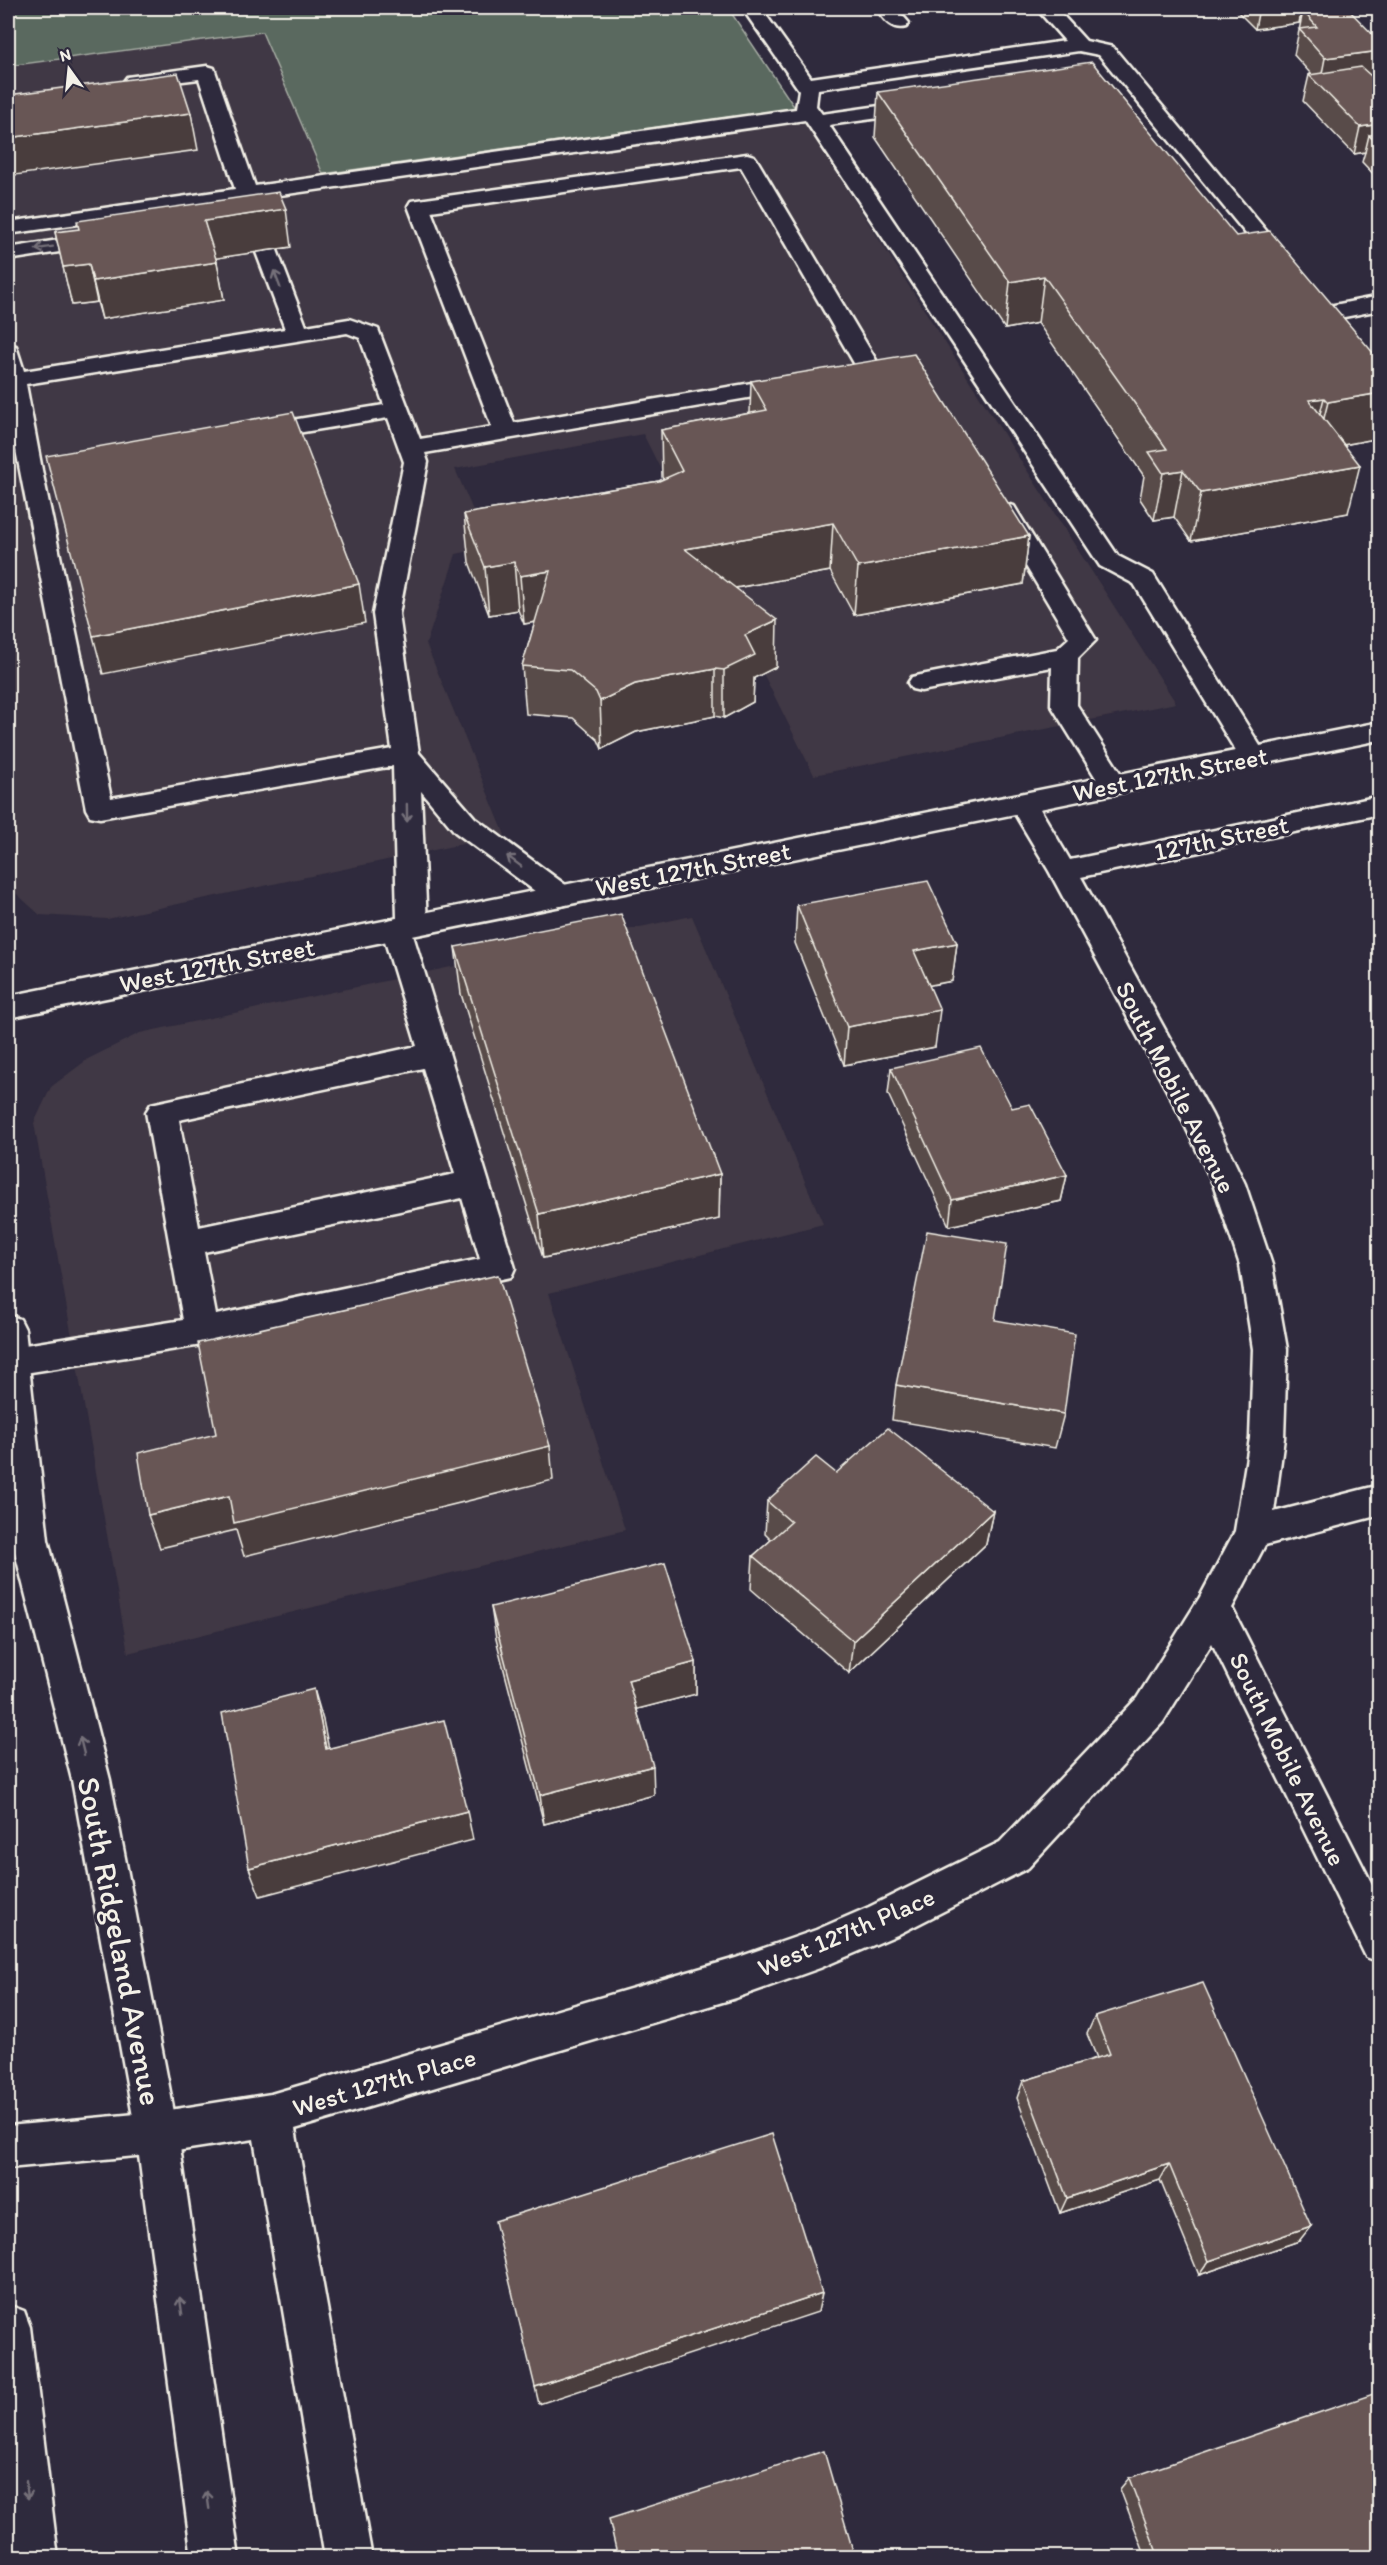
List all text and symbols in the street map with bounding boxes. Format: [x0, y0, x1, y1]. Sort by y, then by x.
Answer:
north arrow [39, 39, 99, 99]
text: N [58, 44, 73, 66]
one-way arrow [35, 243, 55, 254]
one-way arrow [271, 271, 282, 289]
street label: West 127th Street [1070, 739, 1271, 809]
one-way arrow [401, 803, 413, 823]
street label: 127th Street [1151, 808, 1291, 868]
street label: West 127th Street [593, 834, 794, 904]
one-way arrow [506, 855, 522, 867]
street label: West 127th Street [117, 930, 318, 1000]
street label: South Mobile Avenue [1109, 976, 1243, 1198]
street label: South Mobile Avenue [1222, 1647, 1354, 1871]
one-way arrow [76, 1737, 88, 1756]
street label: South Ridgeland Avenue [69, 1773, 171, 2109]
street label: West 127th Place [753, 1880, 939, 1984]
street label: West 127th Place [289, 2041, 479, 2123]
one-way arrow [175, 2297, 186, 2317]
one-way arrow [22, 2479, 33, 2499]
one-way arrow [202, 2490, 213, 2510]

